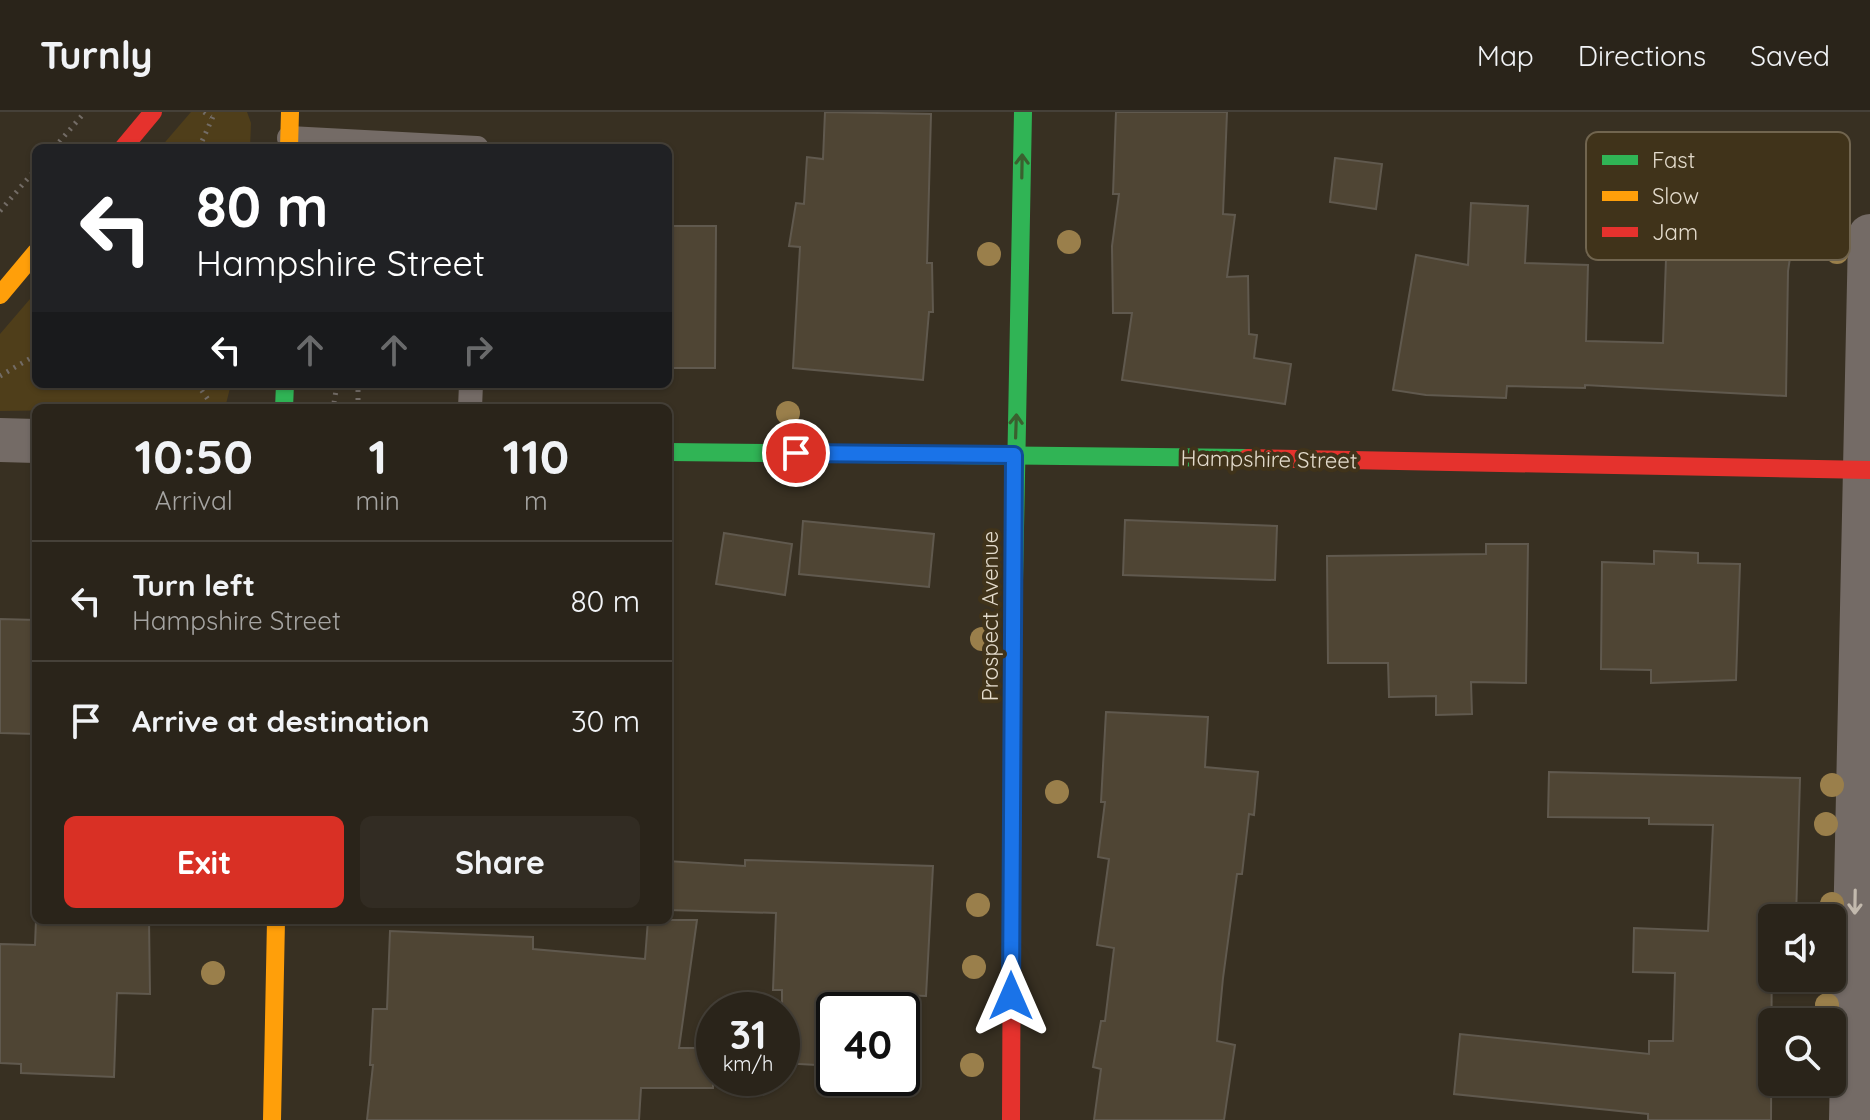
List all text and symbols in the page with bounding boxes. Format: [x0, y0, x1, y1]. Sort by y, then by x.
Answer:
text: Turnly [40, 31, 153, 79]
text: Map [1477, 38, 1534, 73]
text: Directions [1578, 38, 1706, 73]
text: Saved [1750, 38, 1830, 73]
legend [1586, 132, 1850, 260]
text: Fast [1652, 146, 1695, 174]
one-way arrow [1014, 153, 1029, 180]
text: 80 m [196, 171, 328, 241]
icon: left [64, 176, 168, 280]
text: Slow [1652, 182, 1699, 210]
text: Jam [1652, 218, 1698, 246]
text: Hampshire Street [196, 240, 485, 285]
icon: left [204, 328, 248, 372]
icon: ahead [288, 328, 332, 372]
icon: ahead [372, 328, 416, 372]
icon: right [456, 328, 500, 372]
one-way arrow [1008, 413, 1023, 440]
pin [762, 419, 830, 487]
text: 10:50 [135, 426, 253, 486]
text: 1 [368, 426, 387, 486]
text: 110 [503, 426, 569, 486]
icon: arrive [774, 431, 818, 475]
street label: Hampshire Street [1180, 443, 1358, 475]
text: Arrival [155, 484, 233, 517]
text: min [356, 484, 400, 517]
text: m [524, 484, 548, 517]
street label: Prospect Avenue [976, 531, 1004, 701]
text: Turn left [132, 566, 255, 604]
icon: left [64, 579, 108, 623]
text: 80 m [570, 582, 640, 620]
text: Hampshire Street [132, 604, 341, 637]
icon: arrive [64, 699, 108, 743]
text: Arrive at destination [132, 702, 430, 740]
text: 30 m [571, 702, 640, 740]
button: Exit [64, 816, 344, 908]
button: Share [360, 816, 640, 908]
one-way arrow [1848, 888, 1863, 915]
map controls [1758, 904, 1846, 1096]
button: sound [1758, 904, 1846, 992]
position arrow [969, 954, 1053, 1038]
speed limit sign: 40 [816, 992, 920, 1096]
button: search [1758, 1008, 1846, 1096]
text: 31 [729, 1009, 767, 1059]
text: km/h [723, 1051, 773, 1076]

